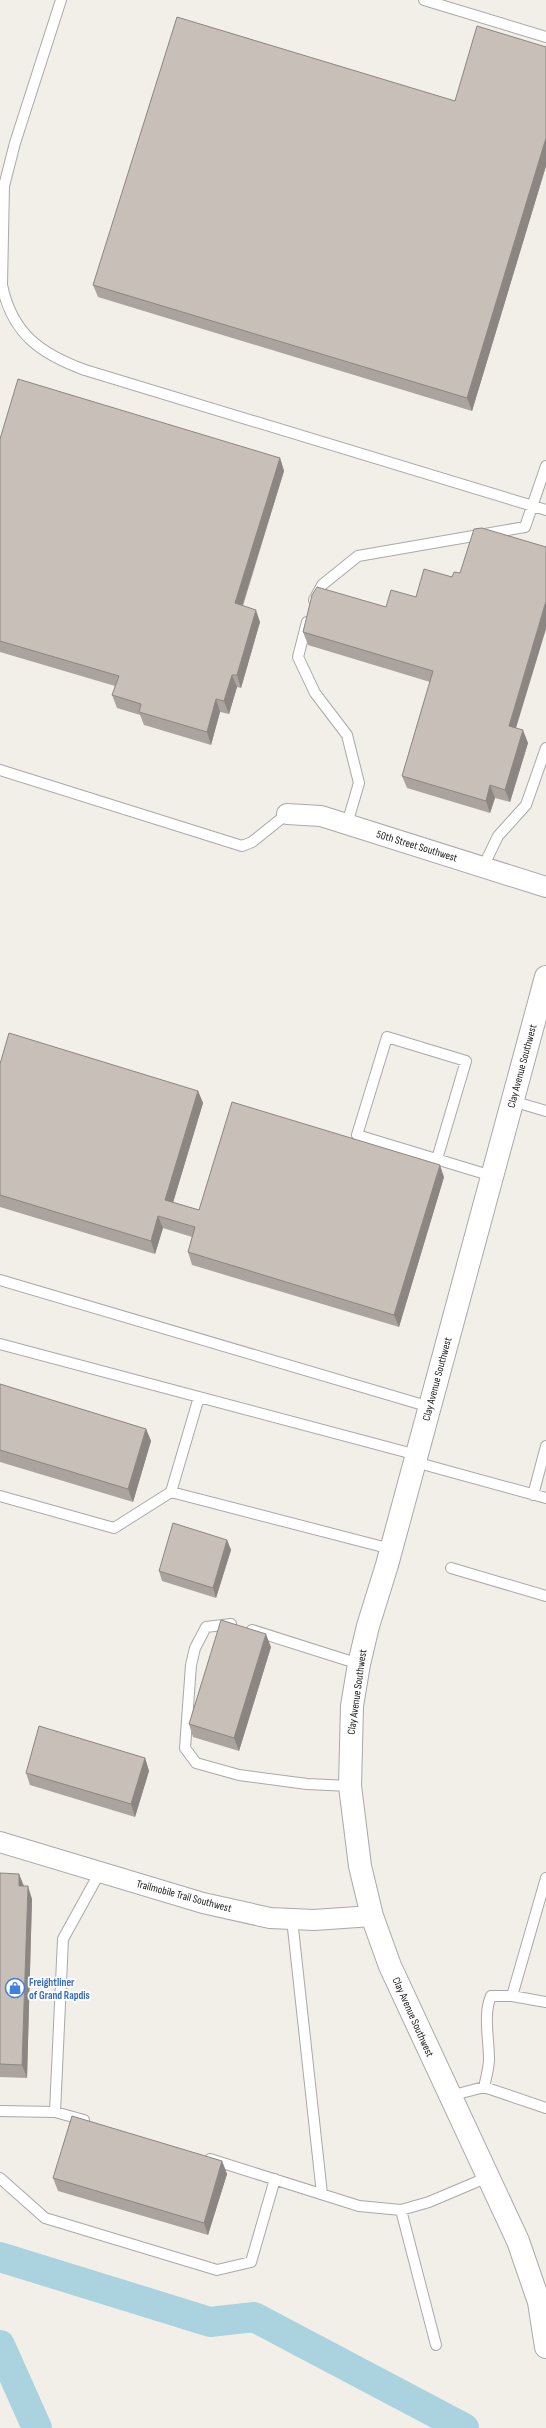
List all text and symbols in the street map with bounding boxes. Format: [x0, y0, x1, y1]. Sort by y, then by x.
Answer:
street label: 50th Street Southwest [375, 828, 460, 865]
street label: Clay Avenue Southwest [505, 1022, 540, 1109]
street label: Clay Avenue Southwest [420, 1335, 455, 1422]
street label: Clay Avenue Southwest [345, 1648, 370, 1735]
street label: Trailmobile Trail Southwest [135, 1877, 234, 1915]
street label: Clay Avenue Southwest [390, 1975, 437, 2059]
place label: Freightliner of Grand Rapdis [29, 1976, 90, 2002]
shop icon: Freightliner of Grand Rapdis [4, 1977, 26, 1999]

